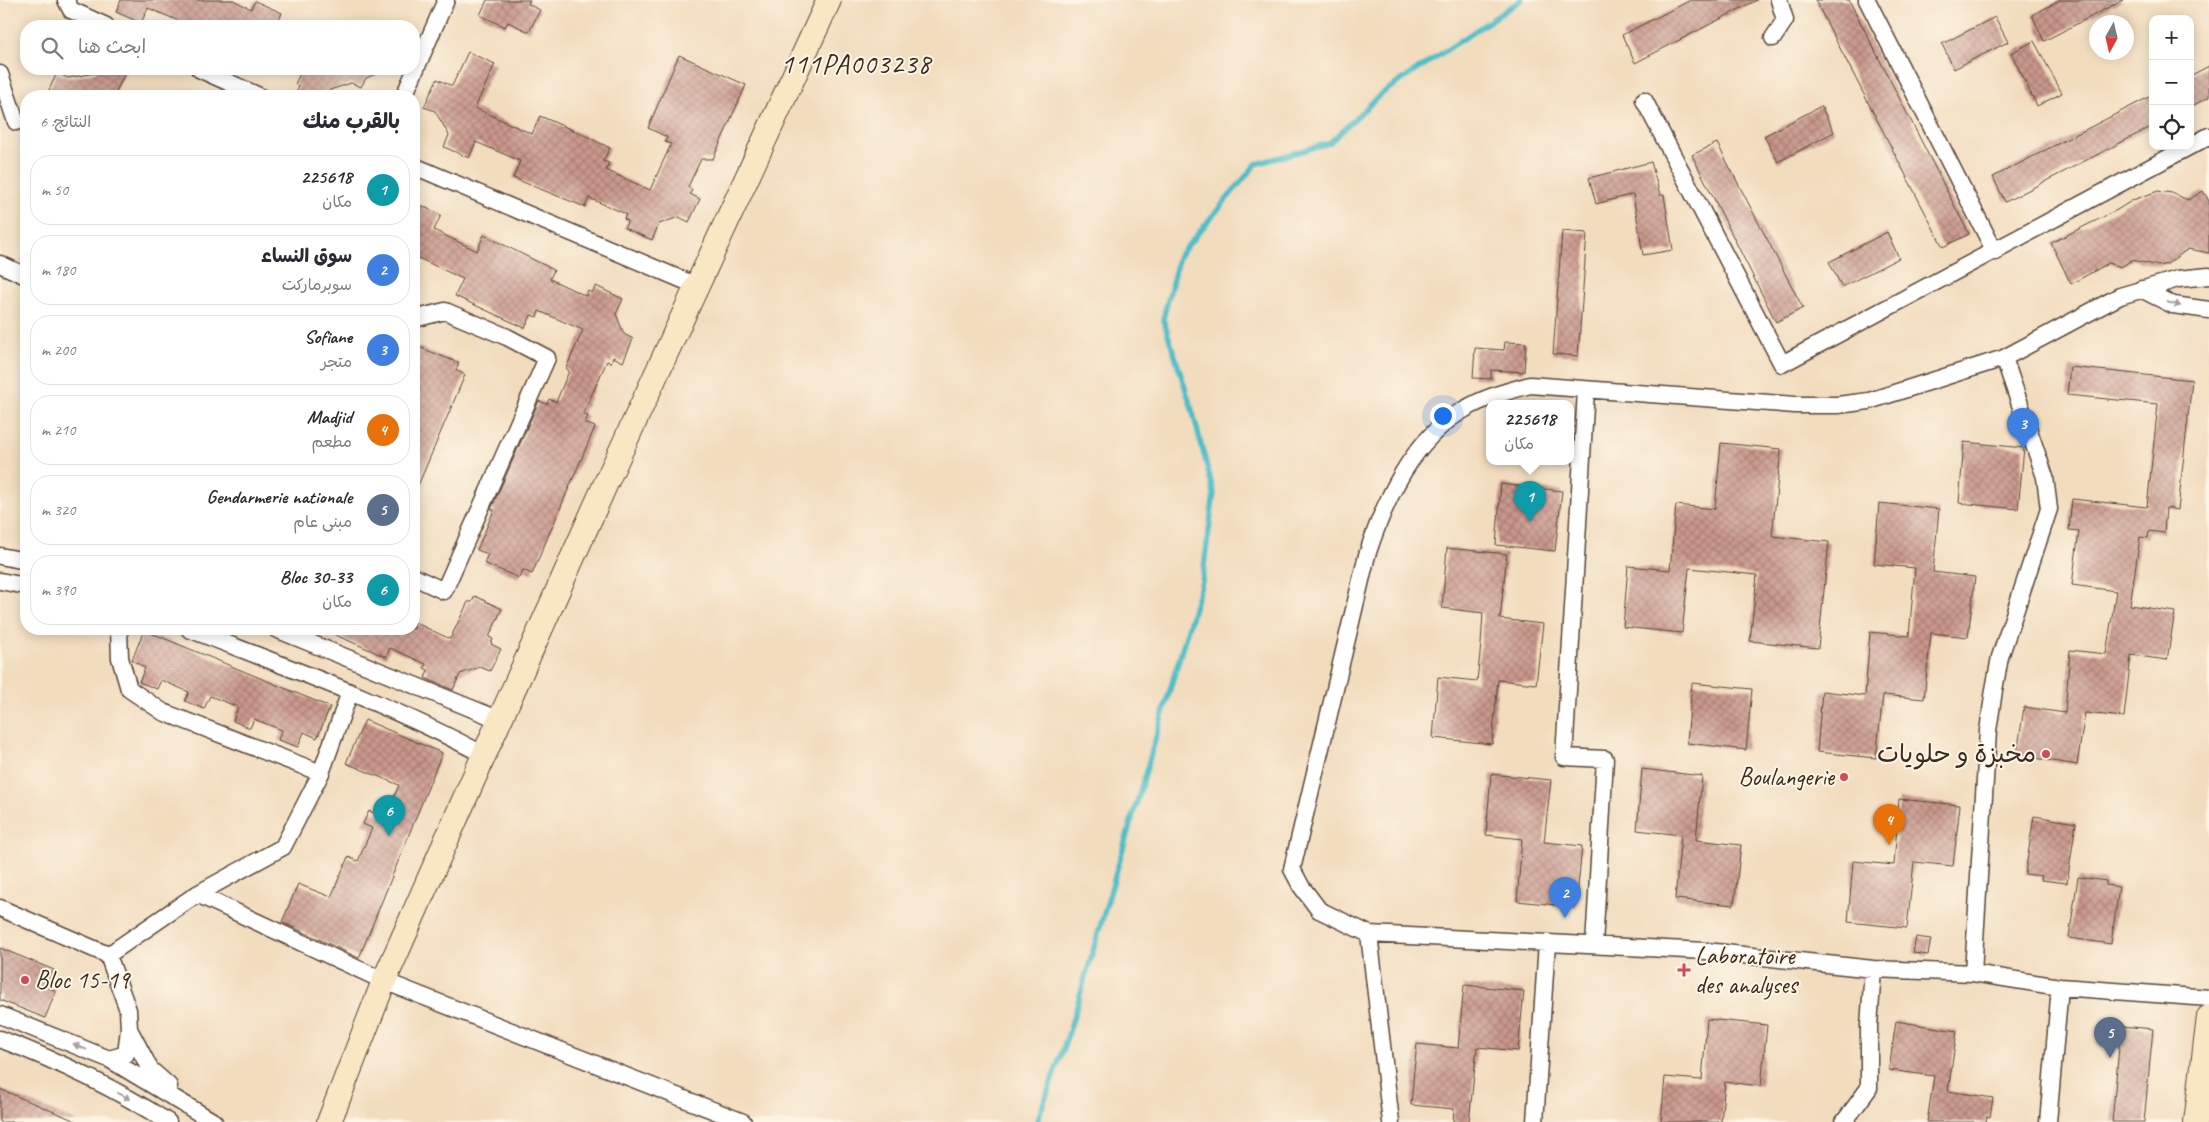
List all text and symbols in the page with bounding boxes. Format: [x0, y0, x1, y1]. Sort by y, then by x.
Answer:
north arrow [2089, 15, 2134, 60]
map controls [2149, 15, 2194, 150]
button: + [2149, 15, 2194, 60]
search box [20, 20, 420, 75]
icon: search [38, 34, 66, 62]
text: ابحث هنا [78, 35, 146, 59]
district label: 111PA003238 [781, 46, 933, 81]
button: − [2149, 60, 2194, 105]
button: locate [2149, 105, 2194, 150]
text: بالقرب منك [303, 108, 400, 134]
text: النتائج: 6 [40, 112, 91, 132]
text: 225618 [301, 165, 352, 189]
text: 50 m [41, 180, 68, 200]
text: 1 [379, 180, 387, 200]
text: مكان [322, 192, 352, 212]
text: سوق النساء [261, 244, 352, 268]
text: 180 m [41, 260, 75, 280]
text: 2 [379, 260, 387, 280]
text: سوبرماركت [282, 275, 352, 295]
one-way arrow [2166, 300, 2181, 308]
text: Sofiane [304, 325, 352, 349]
text: 200 m [41, 340, 75, 360]
text: 3 [379, 340, 387, 360]
text: متجر [321, 352, 352, 372]
popup [1486, 400, 1574, 465]
your location [1430, 403, 1456, 429]
text: Madjid [307, 405, 352, 429]
text: 225618 [1504, 407, 1556, 431]
pin: 3 [2007, 408, 2039, 449]
text: 210 m [41, 420, 75, 440]
text: 4 [379, 420, 387, 440]
text: مطعم [312, 432, 352, 452]
text: مكان [1504, 434, 1534, 454]
pin: 1 [1514, 481, 1546, 522]
text: Gendarmerie nationale [207, 485, 352, 509]
text: 320 m [41, 500, 75, 520]
text: 5 [380, 500, 386, 520]
text: مبنى عام [293, 512, 352, 532]
text: Bloc 30-33 [280, 565, 352, 589]
text: 390 m [41, 580, 75, 600]
text: 6 [379, 580, 387, 600]
text: مكان [322, 592, 352, 612]
place label: مخبزة و حلويات [1877, 738, 2036, 770]
marker: مخبزة و حلويات [2040, 748, 2052, 760]
place label: Boulangerie [1738, 761, 1836, 793]
marker: Boulangerie [1838, 771, 1850, 783]
pin: 6 [373, 795, 405, 836]
pin: 4 [1873, 804, 1905, 845]
pin: 2 [1549, 877, 1581, 918]
place label: Laboratoire des analyses [1695, 940, 1799, 1001]
marker: Laboratoire des analyses [1677, 963, 1691, 977]
place label: Bloc 15-19 [35, 964, 131, 996]
marker: Bloc 15-19 [19, 974, 31, 986]
pin: 5 [2094, 1017, 2126, 1058]
one-way arrow [72, 1043, 87, 1051]
one-way arrow [116, 1092, 131, 1100]

